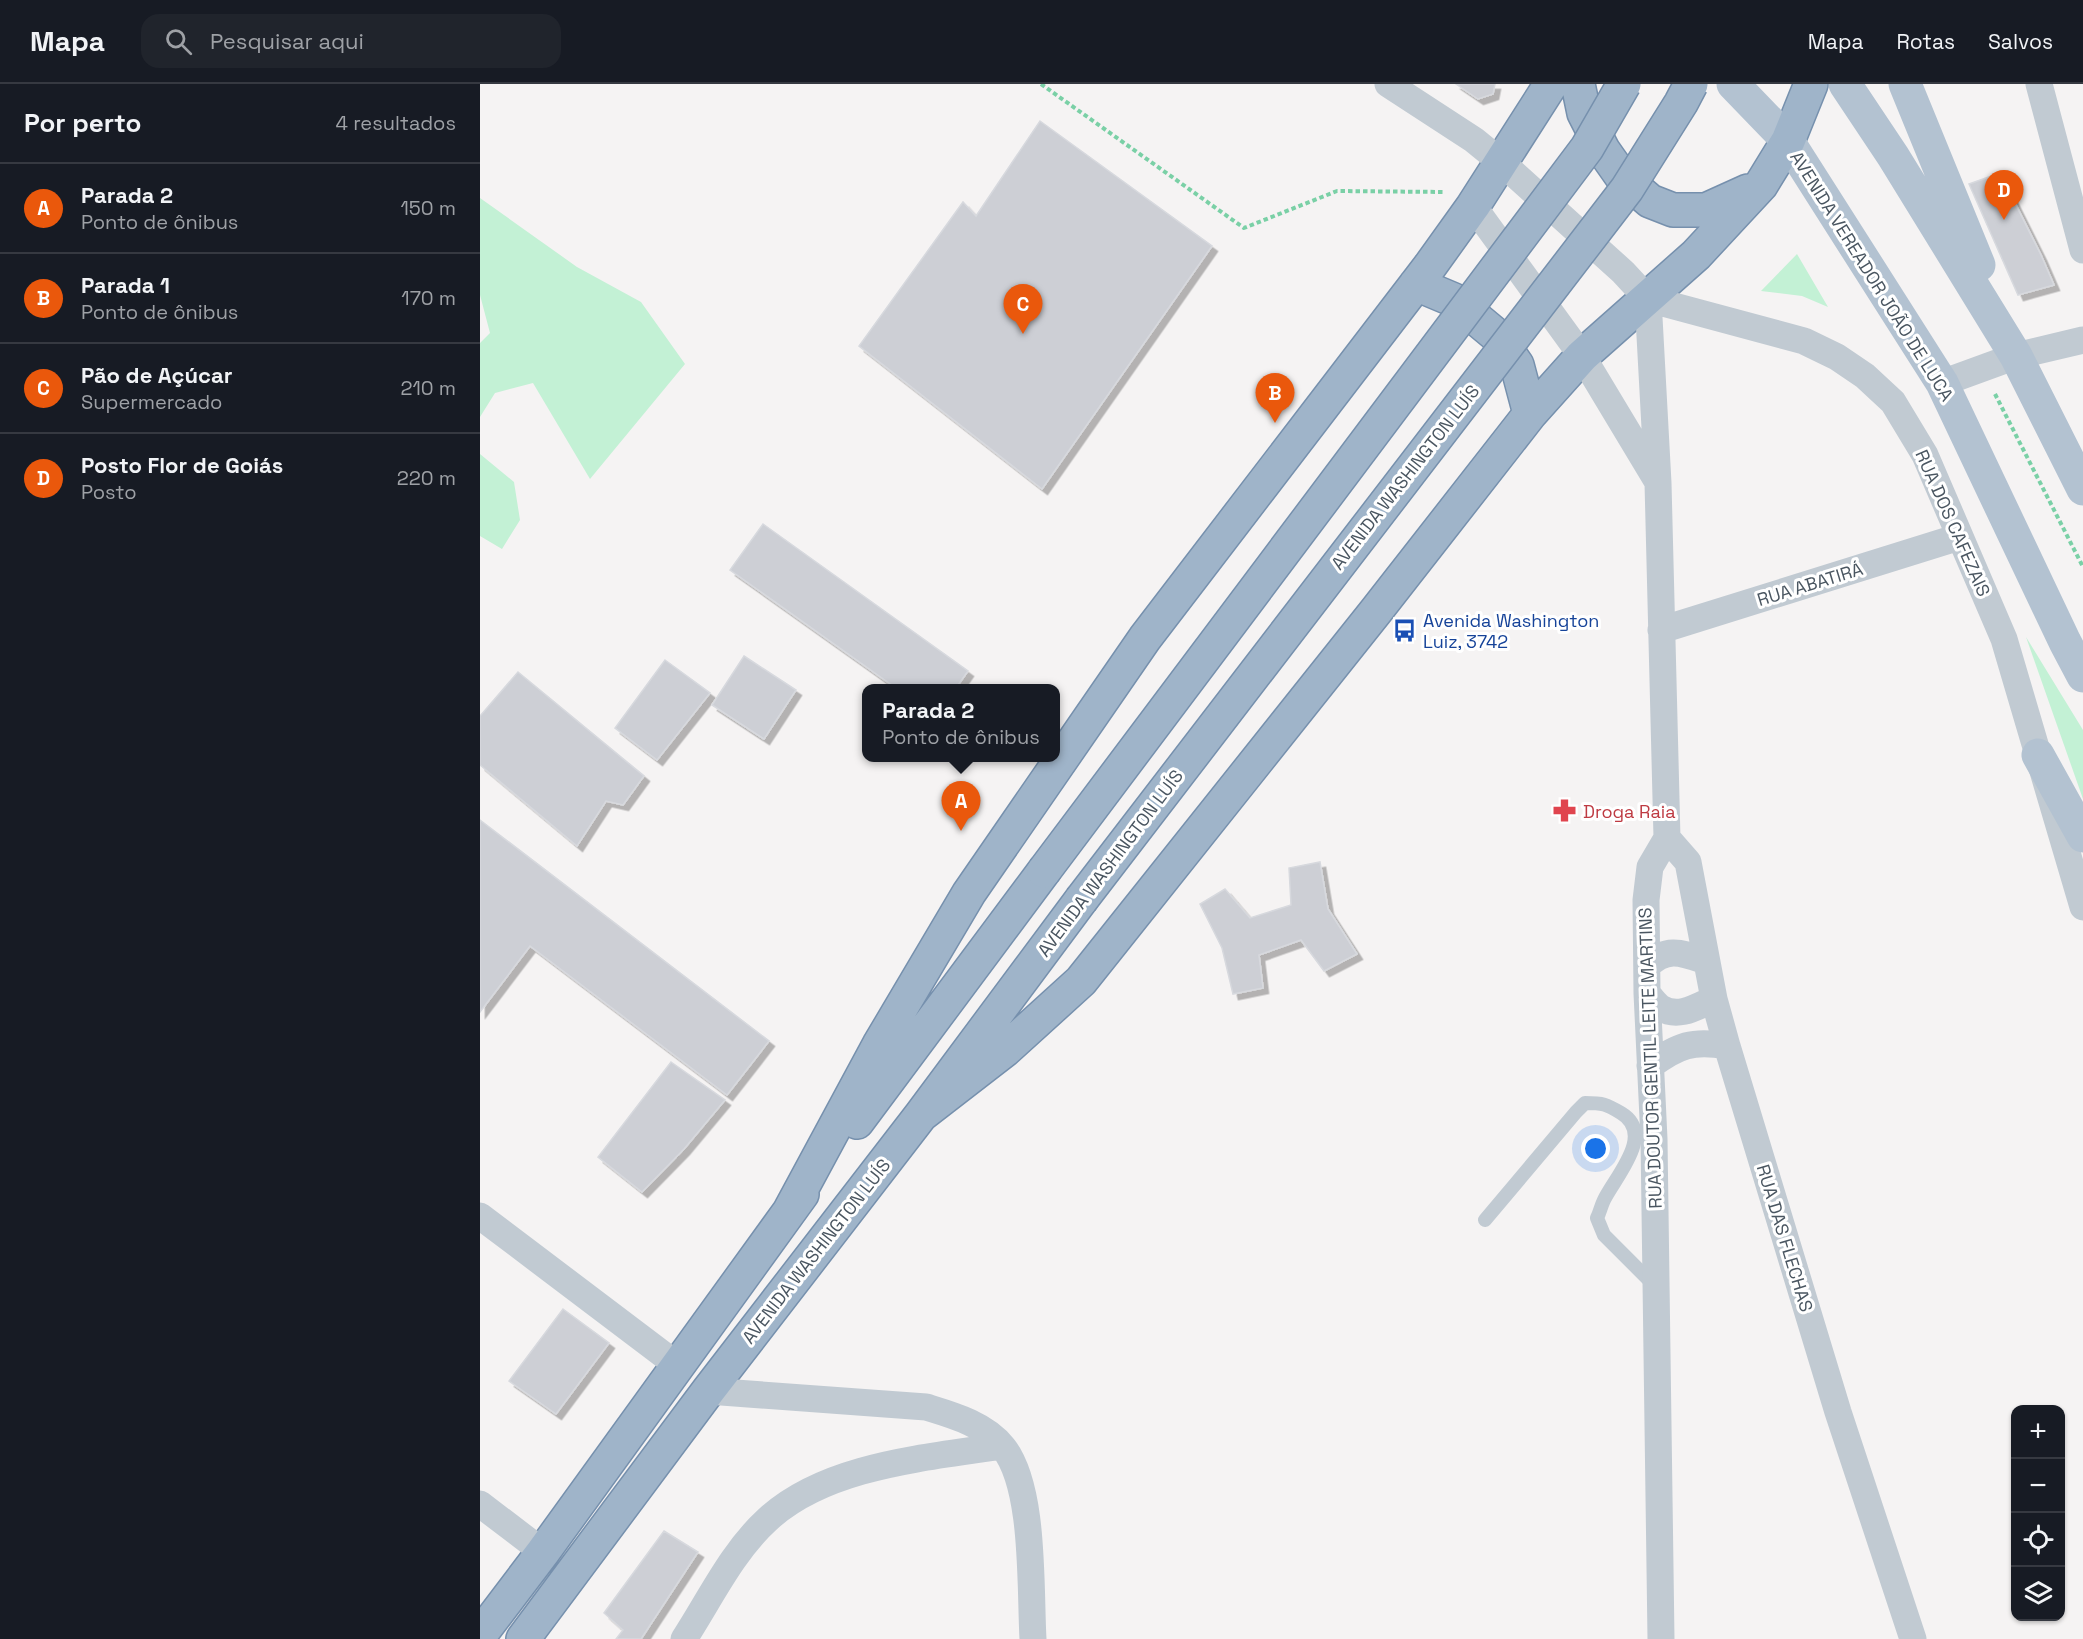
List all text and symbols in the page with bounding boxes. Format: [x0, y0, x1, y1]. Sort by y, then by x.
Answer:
search box [141, 14, 561, 68]
text: Mapa [30, 23, 105, 59]
icon: search [162, 25, 195, 58]
text: Pesquisar aqui [210, 27, 364, 55]
text: Mapa [1808, 28, 1863, 55]
text: Rotas [1896, 28, 1955, 55]
text: Salvos [1988, 28, 2053, 55]
text: Por perto [24, 106, 141, 140]
text: 4 resultados [336, 110, 456, 136]
street label: AVENIDA VEREADOR JOÃO DE LUCA [1785, 147, 1959, 405]
pin: D [1984, 170, 2024, 220]
text: Parada 2 [81, 181, 173, 209]
text: A [37, 195, 50, 221]
text: 150 m [401, 195, 456, 221]
text: Ponto de ônibus [81, 209, 238, 235]
text: Parada 1 [81, 271, 170, 299]
pin: C [1004, 284, 1042, 334]
text: B [37, 285, 50, 311]
text: 170 m [401, 285, 456, 311]
text: Ponto de ônibus [81, 299, 238, 325]
text: Pão de Açúcar [81, 361, 232, 389]
pin: B [1256, 374, 1294, 423]
text: C [37, 375, 50, 401]
text: 210 m [400, 375, 456, 401]
street label: AVENIDA WASHINGTON LUÍS [1326, 380, 1484, 574]
text: Supermercado [81, 389, 222, 415]
street label: RUA DOS CAFEZAIS [1910, 446, 1996, 600]
text: Posto Flor de Goiás [81, 451, 283, 479]
text: D [37, 465, 50, 491]
text: 220 m [397, 465, 456, 491]
text: Posto [81, 479, 137, 505]
street label: RUA ABATIRÁ [1754, 557, 1866, 611]
place label: Avenida Washington Luiz, 3742 [1423, 609, 1599, 653]
bus stop icon: Avenida Washington Luiz, 3742 [1392, 617, 1418, 643]
popup [862, 684, 1060, 762]
text: Parada 2 [882, 696, 974, 724]
text: Ponto de ônibus [882, 724, 1040, 750]
street label: AVENIDA WASHINGTON LUÍS [1032, 765, 1188, 961]
pin: A [942, 782, 980, 831]
pharmacy icon: Droga Raia [1552, 798, 1578, 824]
place label: Droga Raia [1583, 800, 1676, 823]
street label: RUA DOUTOR GENTIL LEITE MARTINS [1633, 907, 1667, 1209]
your location [1581, 1134, 1610, 1163]
street label: AVENIDA WASHINGTON LUÍS [737, 1154, 895, 1348]
street label: RUA DAS FLECHAS [1752, 1162, 1818, 1314]
map controls [2011, 1405, 2065, 1621]
button: + [2011, 1405, 2065, 1459]
button: − [2011, 1459, 2065, 1513]
button: locate [2011, 1513, 2065, 1567]
button: layers [2011, 1567, 2065, 1621]

